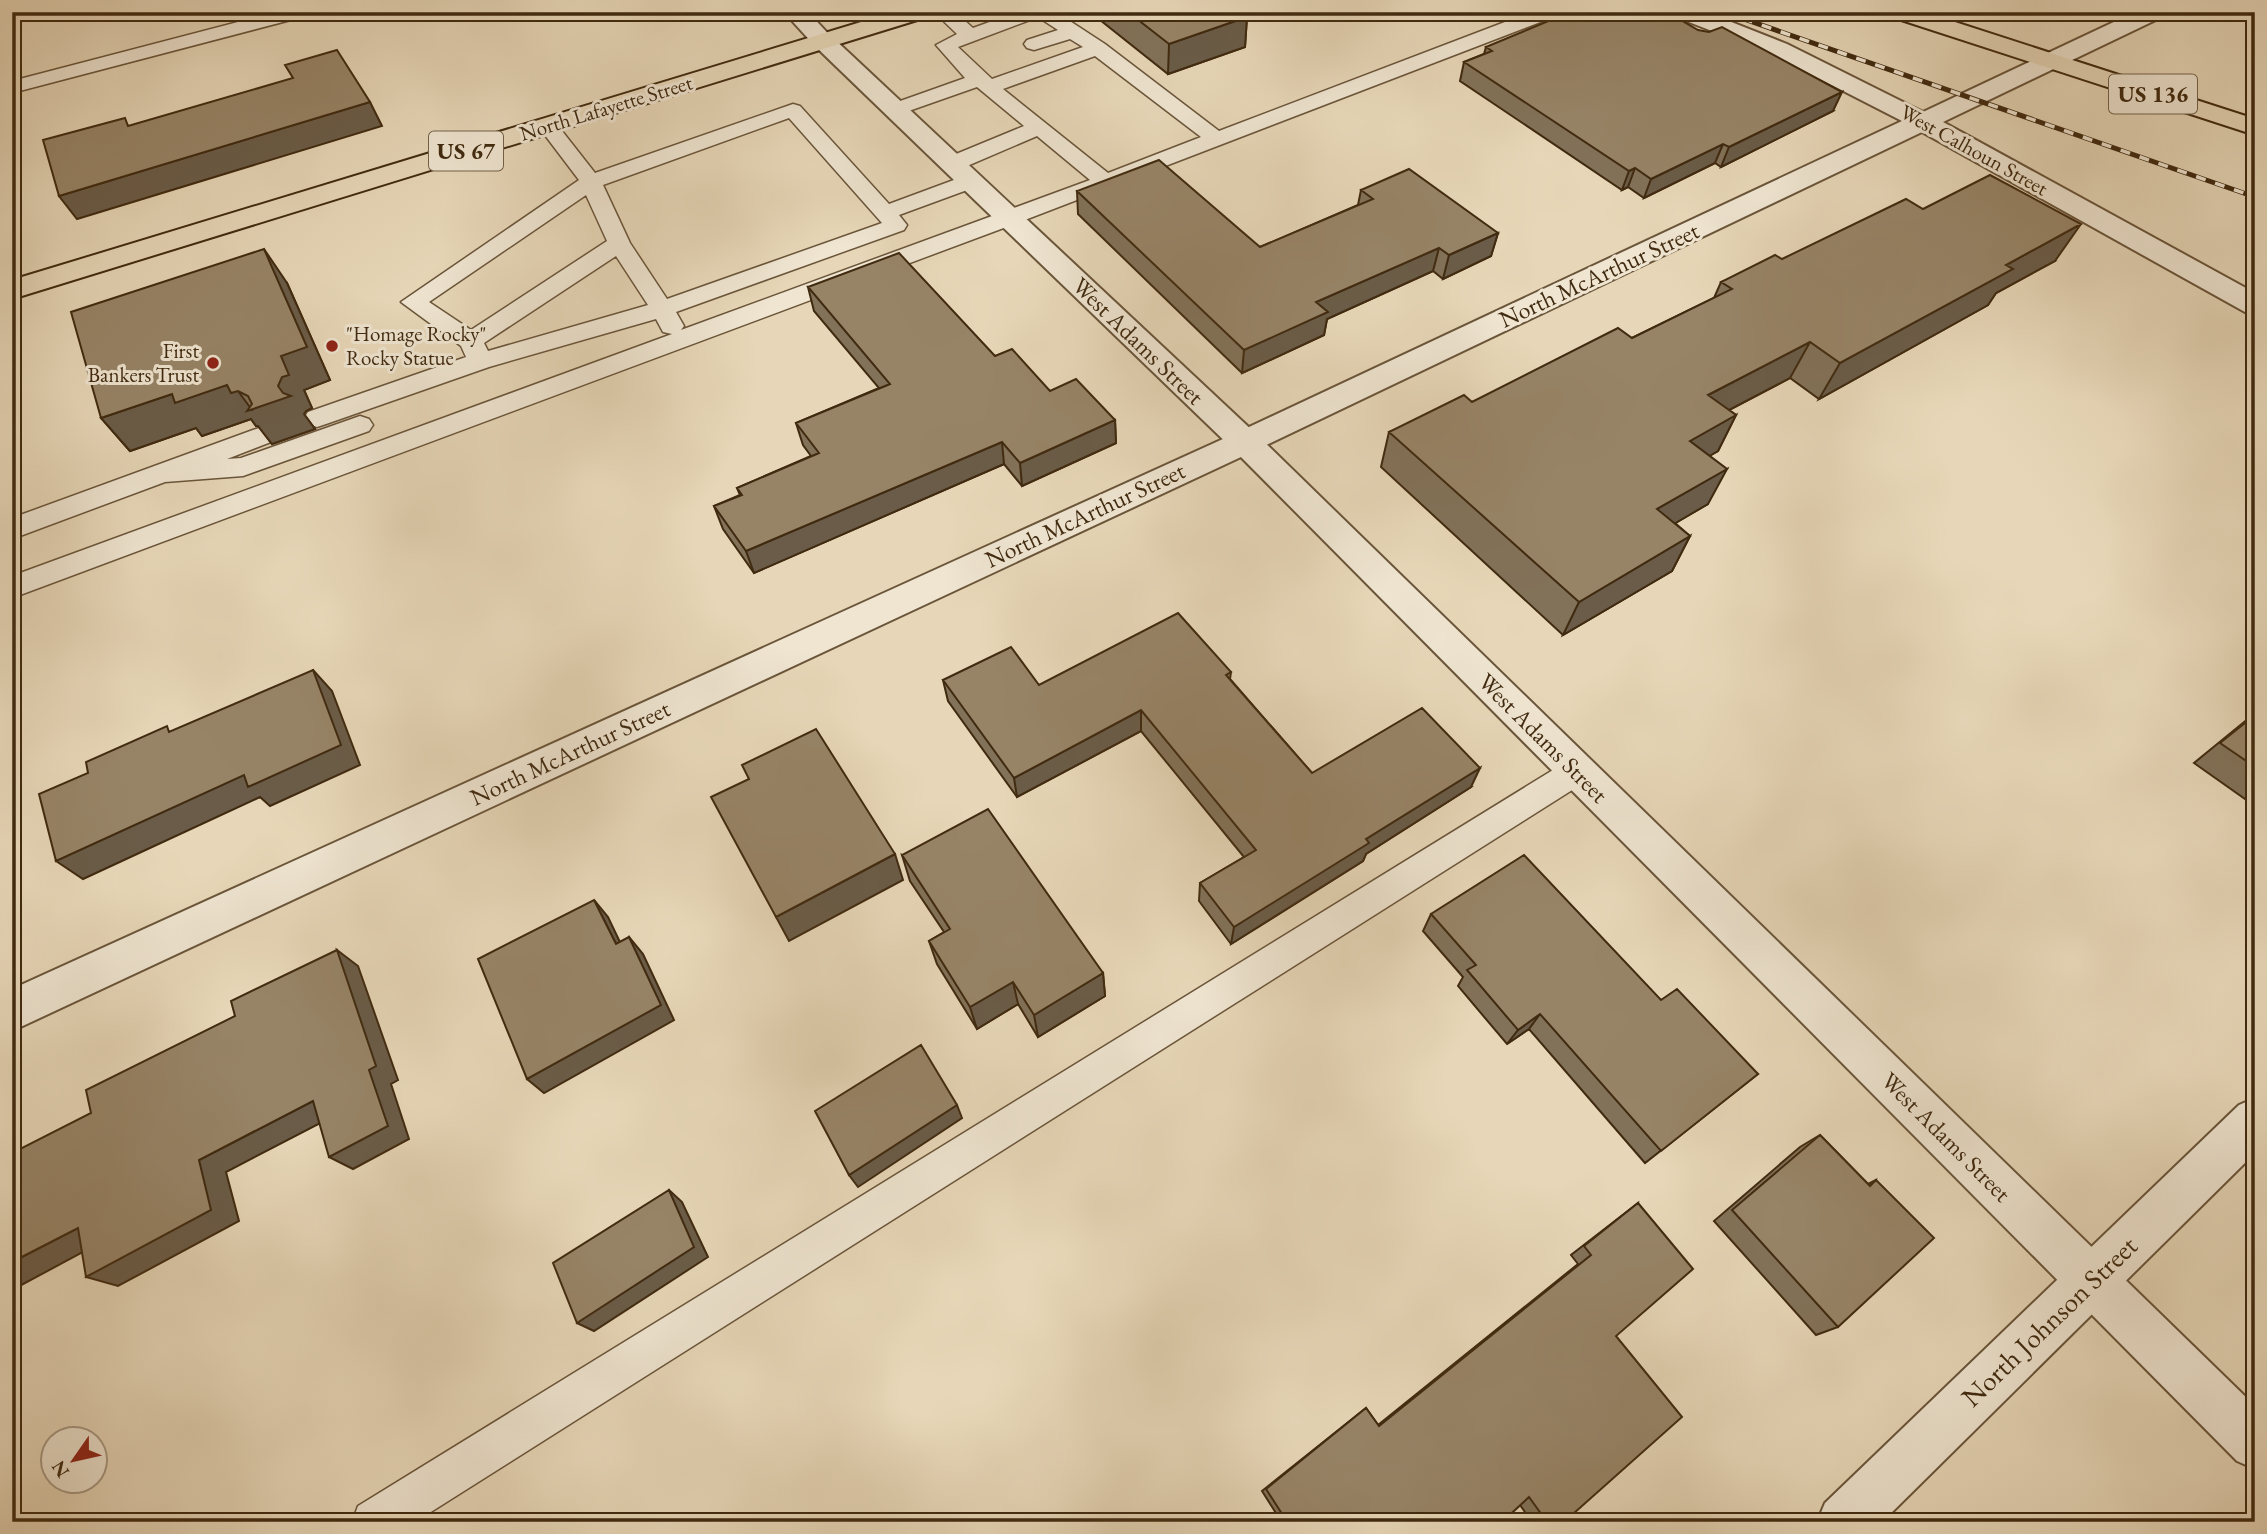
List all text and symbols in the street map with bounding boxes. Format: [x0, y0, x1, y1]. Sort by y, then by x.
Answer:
street label: North Lafayette Street [516, 68, 696, 147]
road number: US 136 [2109, 74, 2197, 114]
street label: West Calhoun Street [1896, 98, 2053, 202]
road number: US 67 [429, 132, 503, 170]
street label: North McArthur Street [1494, 214, 1704, 334]
street label: West Adams Street [1066, 270, 1211, 412]
place label: "Homage Rocky" Rocky Statue [346, 320, 486, 371]
place label: First Bankers Trust [88, 337, 199, 388]
marker: "Homage Rocky" Rocky Statue [324, 338, 340, 354]
marker: First Bankers Trust [205, 355, 221, 371]
street label: North McArthur Street [980, 454, 1190, 574]
street label: West Adams Street [1472, 666, 1615, 810]
street label: North McArthur Street [465, 692, 675, 812]
street label: West Adams Street [1875, 1065, 2018, 1209]
street label: North Johnson Street [1953, 1228, 2145, 1414]
north arrow [38, 1426, 108, 1496]
text: N [45, 1455, 75, 1483]

